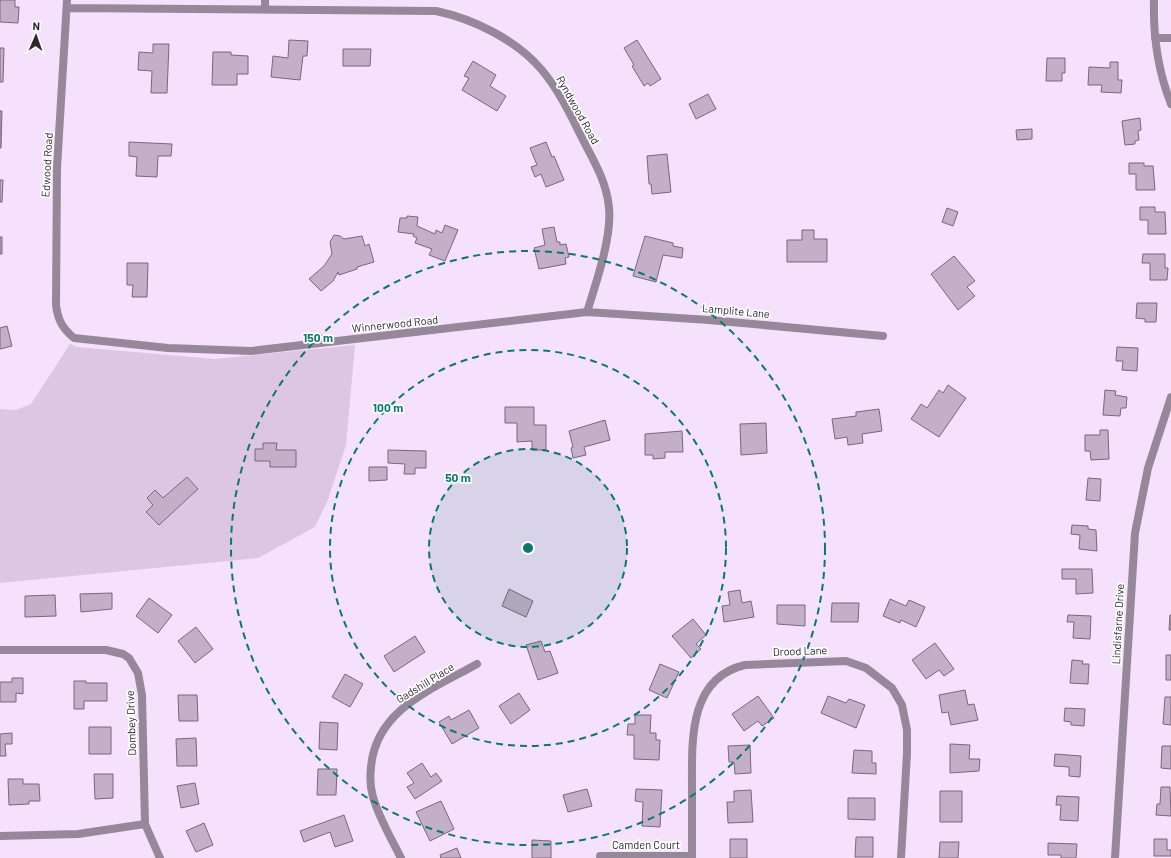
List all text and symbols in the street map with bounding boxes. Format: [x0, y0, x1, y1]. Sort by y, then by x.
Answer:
north arrow [16, 16, 56, 56]
text: N [32, 19, 40, 32]
street label: Ryndwood Road [554, 73, 603, 146]
street label: Edwood Road [38, 132, 55, 198]
street label: Lamplite Lane [702, 301, 771, 320]
street label: Winnerwood Road [351, 313, 439, 334]
text: 150 m [303, 330, 333, 344]
text: 100 m [373, 400, 403, 414]
text: 50 m [445, 470, 471, 484]
centre of rings [521, 541, 535, 555]
street label: Lindisfarne Drive [1109, 583, 1126, 665]
street label: Drood Lane [773, 643, 828, 658]
street label: Gadshill Place [393, 660, 456, 706]
street label: Dombey Drive [123, 690, 138, 756]
street label: Camden Court [612, 838, 680, 851]

